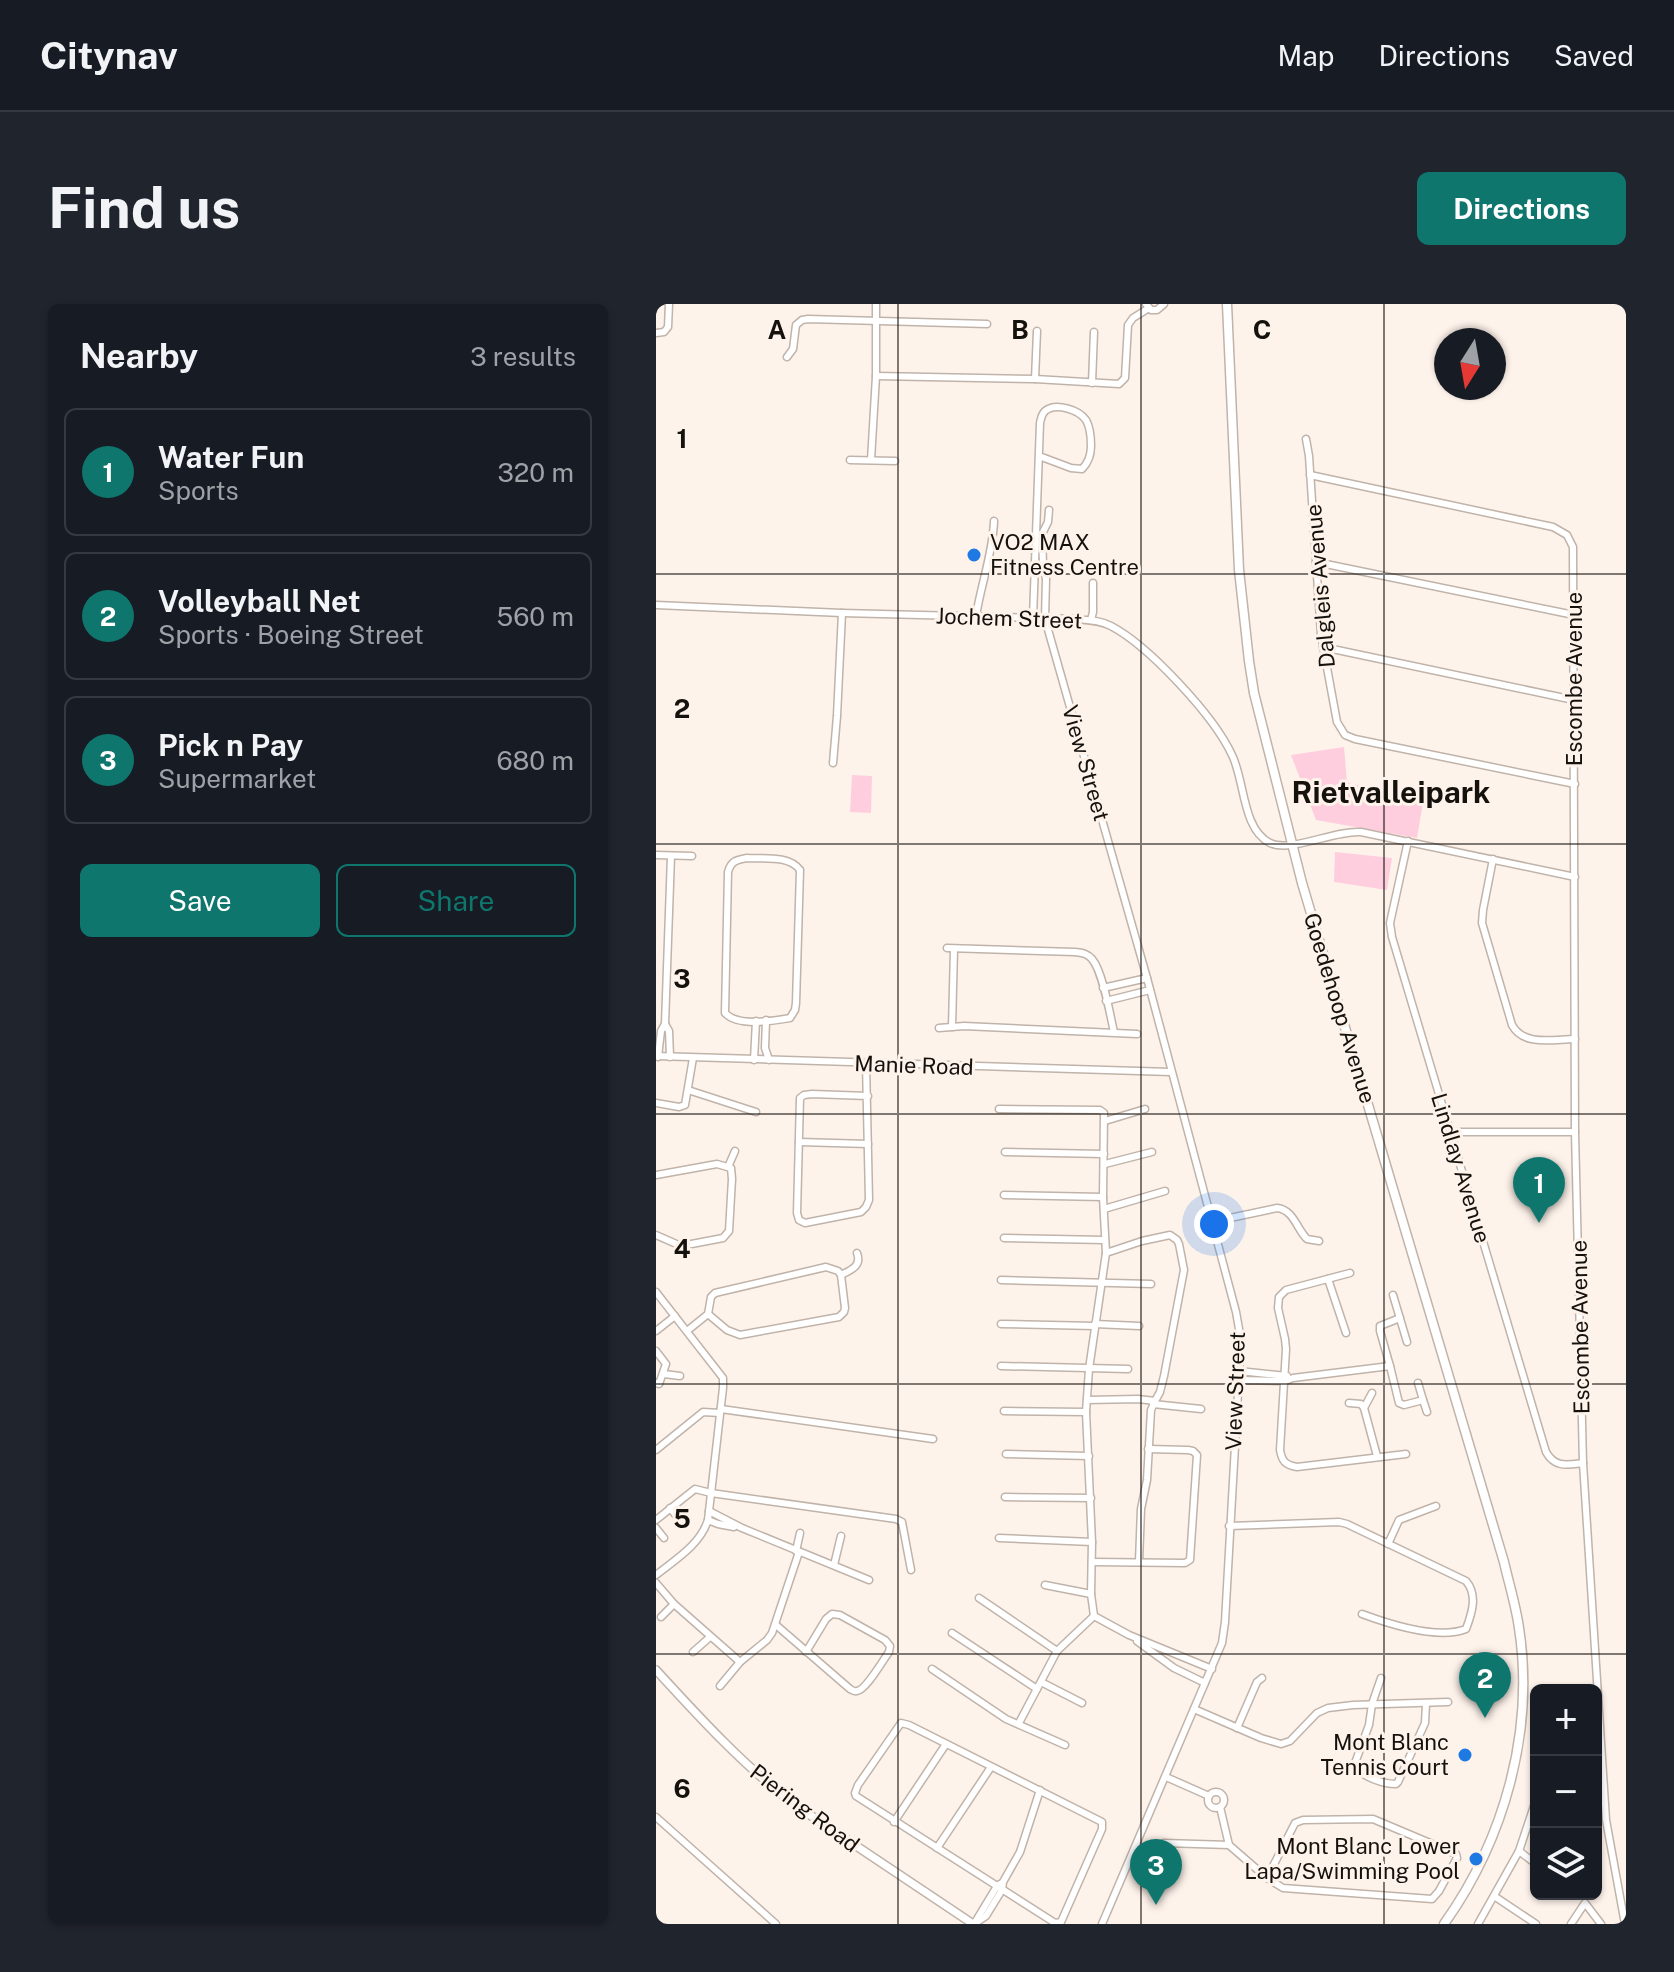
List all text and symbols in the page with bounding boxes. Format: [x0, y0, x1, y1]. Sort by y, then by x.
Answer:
text: Citynav [40, 33, 178, 78]
text: Map [1278, 39, 1334, 72]
text: Directions [1378, 39, 1510, 72]
text: Saved [1554, 39, 1634, 72]
button: Directions [1417, 172, 1626, 245]
text: Find us [48, 175, 240, 241]
text: A [768, 314, 787, 345]
text: B [1011, 314, 1029, 345]
text: C [1253, 314, 1271, 345]
north arrow [1434, 328, 1506, 400]
text: Nearby [80, 336, 198, 376]
text: 3 results [470, 341, 576, 372]
text: 1 [676, 423, 688, 454]
text: Water Fun [158, 439, 304, 475]
text: 1 [102, 457, 114, 488]
text: 320 m [497, 457, 574, 488]
text: Sports [158, 475, 239, 506]
street label: Dalgleis Avenue [1300, 503, 1340, 669]
place label: VO2 MAX Fitness Centre [990, 529, 1139, 580]
marker: VO2 MAX Fitness Centre [965, 546, 983, 564]
text: Volleyball Net [158, 583, 360, 619]
street label: Escombe Avenue [1561, 592, 1587, 766]
text: 2 [100, 601, 116, 632]
text: 560 m [497, 601, 574, 632]
street label: Jochem Street [935, 602, 1083, 634]
text: Sports · Boeing Street [158, 619, 424, 650]
text: 2 [674, 693, 690, 724]
street label: View Street [1057, 702, 1115, 824]
text: Pick n Pay [158, 727, 303, 763]
text: 3 [99, 745, 117, 776]
text: 680 m [497, 745, 574, 776]
text: Supermarket [158, 763, 316, 794]
district label: Rietvalleipark [1292, 774, 1490, 810]
button: Save [80, 864, 320, 937]
button: Share [336, 864, 576, 937]
street label: Goedehoop Avenue [1299, 910, 1381, 1106]
text: 3 [673, 963, 691, 994]
street label: Manie Road [854, 1050, 974, 1080]
street label: Lindlay Avenue [1426, 1090, 1496, 1246]
pin: 1 [1513, 1157, 1565, 1223]
your location [1194, 1204, 1234, 1244]
text: 4 [673, 1233, 691, 1264]
street label: Escombe Avenue [1565, 1240, 1595, 1414]
street label: View Street [1220, 1331, 1250, 1451]
text: 5 [673, 1503, 691, 1534]
pin: 2 [1459, 1652, 1511, 1718]
map controls [1530, 1684, 1602, 1900]
button: + [1530, 1684, 1602, 1756]
place label: Mont Blanc Tennis Court [1321, 1729, 1449, 1780]
marker: Mont Blanc Tennis Court [1456, 1746, 1474, 1764]
button: − [1530, 1756, 1602, 1828]
street label: Piering Road [745, 1759, 865, 1857]
text: 6 [673, 1773, 691, 1804]
button: layers [1530, 1828, 1602, 1900]
place label: Mont Blanc Lower Lapa/Swimming Pool [1244, 1833, 1460, 1884]
pin: 3 [1130, 1839, 1182, 1905]
marker: Mont Blanc Lower Lapa/Swimming Pool [1467, 1850, 1485, 1868]

